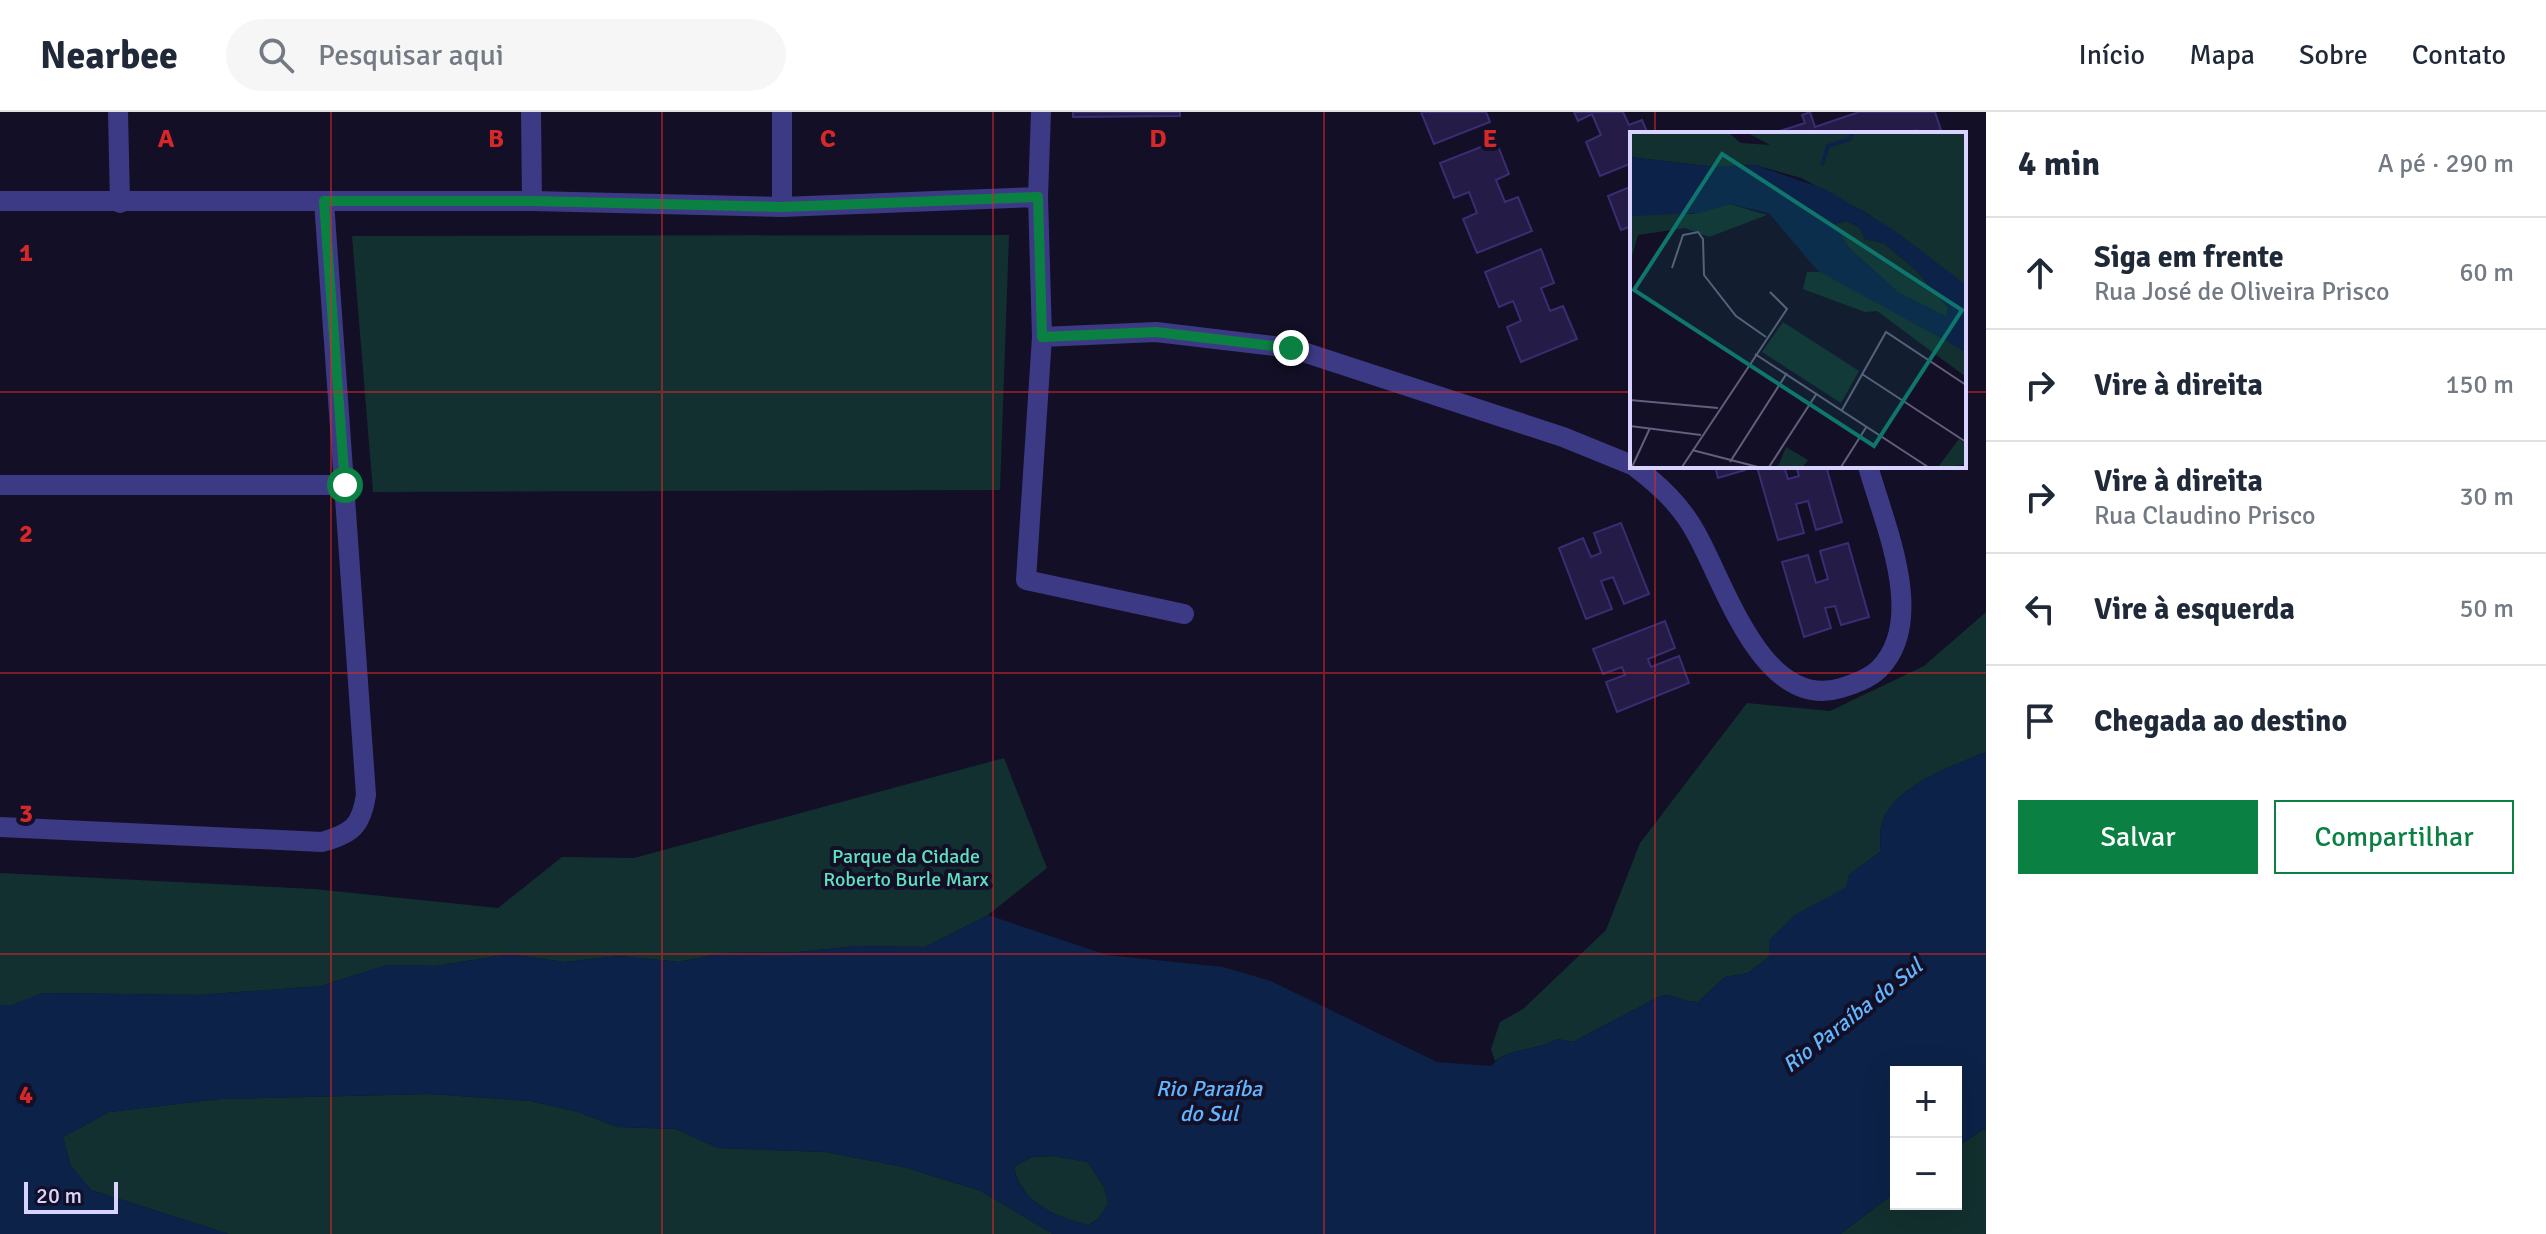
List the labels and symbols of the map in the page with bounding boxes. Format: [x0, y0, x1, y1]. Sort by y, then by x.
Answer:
text: A [158, 123, 175, 155]
text: B [488, 123, 504, 155]
text: C [820, 123, 836, 155]
text: D [1149, 123, 1167, 155]
text: E [1483, 123, 1497, 155]
inset map [1630, 132, 1966, 468]
text: 1 [19, 237, 33, 269]
route end [1273, 330, 1309, 366]
route start [327, 467, 363, 503]
text: 2 [19, 518, 33, 550]
text: 3 [19, 798, 33, 830]
park label: Parque da Cidade Roberto Burle Marx [823, 844, 989, 892]
water label: Rio Paraíba do Sul [1777, 951, 1929, 1078]
water label: Rio Paraíba do Sul [1156, 1075, 1263, 1127]
text: 4 [19, 1079, 33, 1111]
scale bar [24, 1178, 118, 1214]

